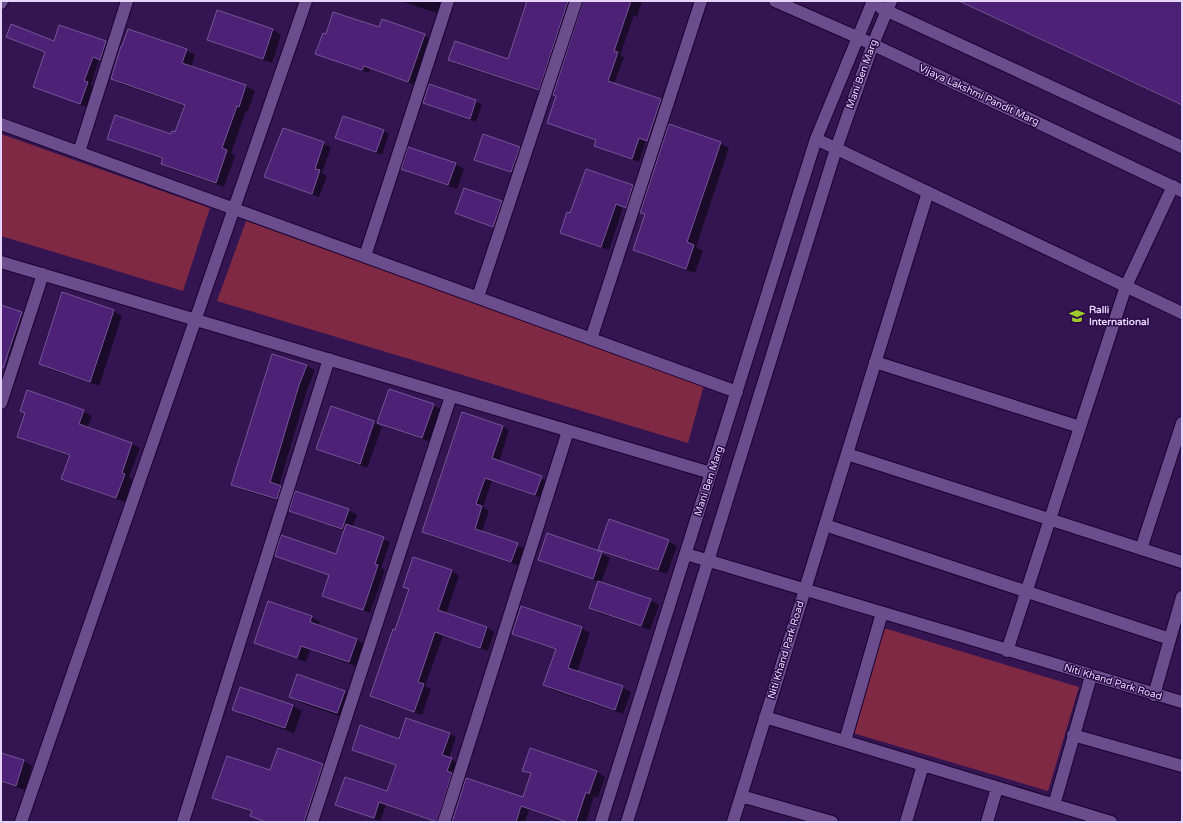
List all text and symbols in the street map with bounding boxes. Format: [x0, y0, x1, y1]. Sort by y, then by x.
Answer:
street label: Mani Ben Marg [844, 38, 880, 110]
street label: Vijaya Lakshmi Pandit Marg [917, 62, 1041, 128]
place label: Ralli International [1089, 304, 1149, 328]
school or university icon: Ralli International [1068, 307, 1086, 325]
street label: Mani Ben Marg [692, 444, 726, 518]
street label: Niti Khand Park Road [765, 600, 807, 700]
street label: Niti Khand Park Road [1063, 661, 1163, 703]

